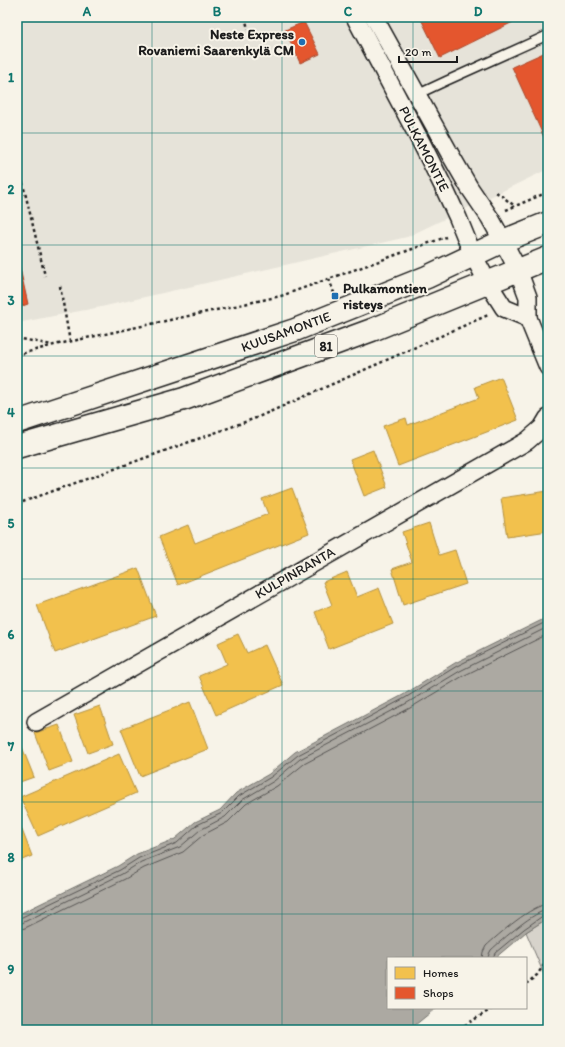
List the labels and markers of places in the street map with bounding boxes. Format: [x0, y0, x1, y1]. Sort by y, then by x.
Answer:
place label: Neste Express Rovaniemi Saarenkylä CM [138, 26, 294, 59]
marker: Neste Express Rovaniemi Saarenkylä CM [297, 37, 307, 47]
place label: Pulkamontien risteys [343, 280, 427, 313]
marker: Pulkamontien risteys [330, 291, 340, 301]

